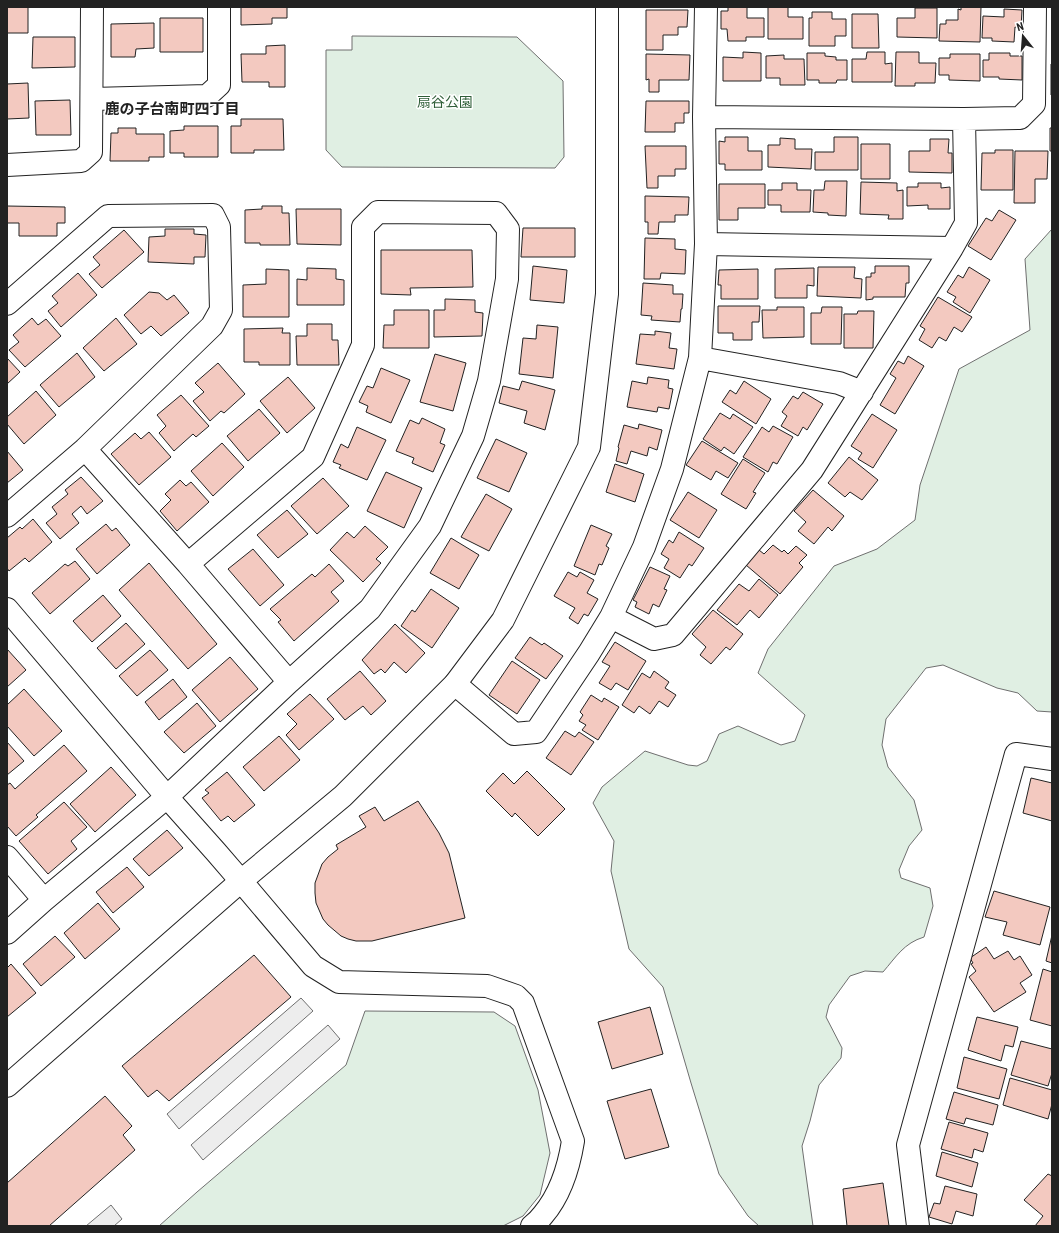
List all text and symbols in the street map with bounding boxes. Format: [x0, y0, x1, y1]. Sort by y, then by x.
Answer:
north arrow [1003, 16, 1043, 56]
text: N [1015, 20, 1026, 34]
park label: 扇谷公園 [417, 94, 473, 110]
district label: 鹿の子台南町四丁目 [104, 100, 240, 118]

